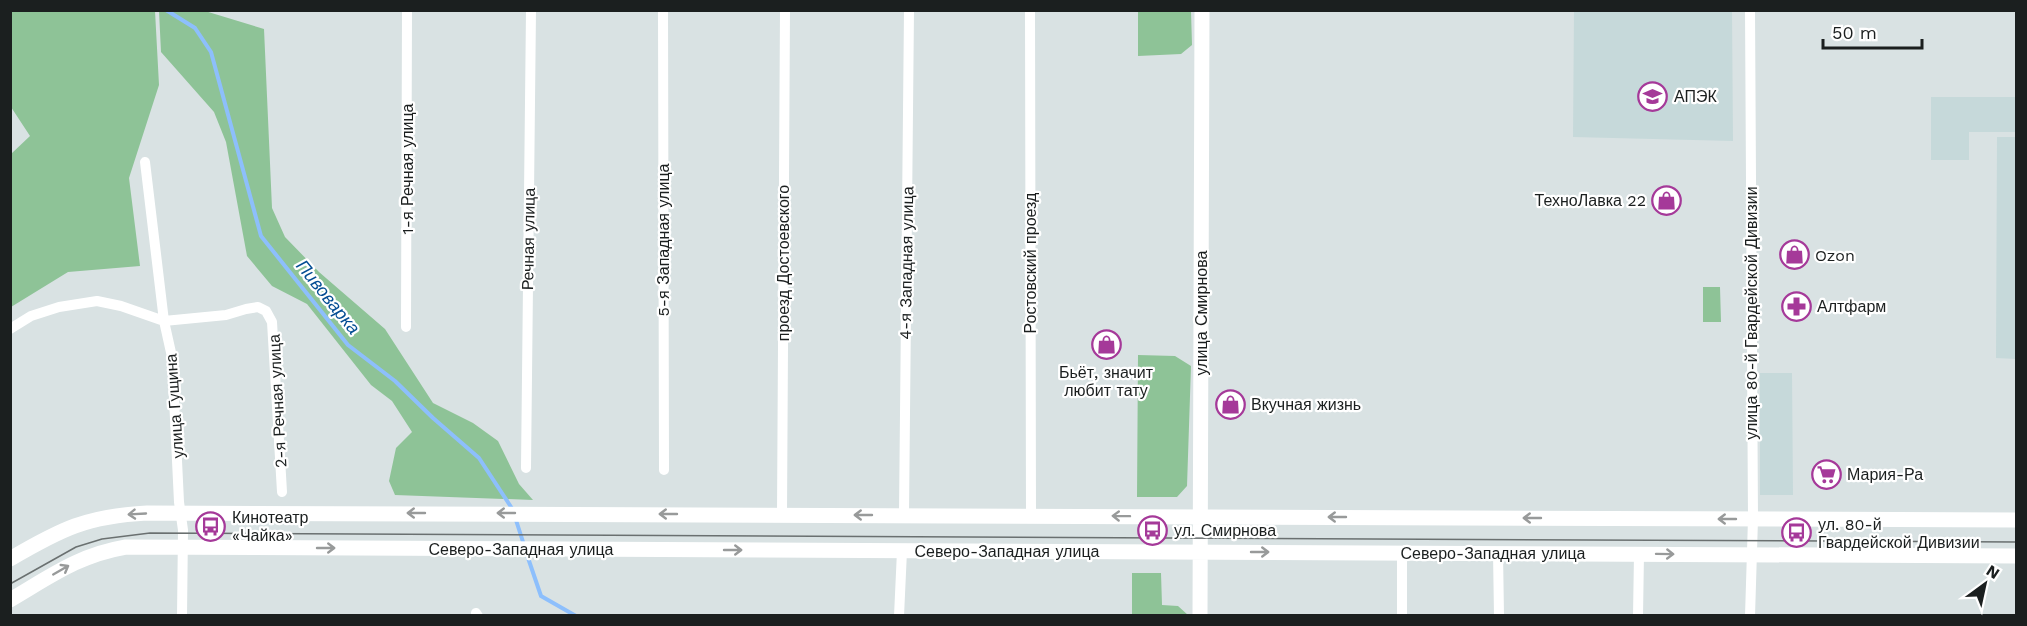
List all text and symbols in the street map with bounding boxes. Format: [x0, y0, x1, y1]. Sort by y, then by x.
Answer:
scale bar [1823, 12, 1922, 50]
text: 50 m [1832, 22, 1877, 43]
school or university icon: АПЭК [1637, 80, 1669, 112]
place label: АПЭК [1674, 87, 1717, 106]
street label: 1-я Речная улица [398, 103, 417, 235]
street label: 5-я Западная улица [654, 163, 673, 316]
shop icon: ТехноЛавка 22 [1651, 184, 1683, 216]
street label: проезд Достоевского [774, 185, 793, 341]
street label: 4-я Западная улица [896, 186, 917, 340]
street label: улица 80-й Гвардейской Дивизии [1742, 186, 1761, 440]
street label: Речная улица [518, 187, 539, 290]
place label: ТехноЛавка 22 [1535, 191, 1646, 210]
street label: Ростовский проезд [1021, 192, 1040, 333]
shop icon: Ozon [1778, 239, 1810, 271]
place label: Ozon [1815, 246, 1855, 265]
street label: улица Смирнова [1192, 251, 1211, 375]
water label: Пивоварка [292, 255, 365, 338]
pharmacy icon: Алтфарм [1780, 290, 1812, 322]
place label: Алтфарм [1817, 297, 1886, 316]
shop icon: Бьёт, значит любит тату [1090, 328, 1122, 360]
street label: 2-я Речная улица [265, 334, 290, 468]
street label: улица Гущина [161, 353, 188, 459]
place label: Бьёт, значит любит тату [1059, 363, 1154, 400]
shop icon: Вкучная жизнь [1214, 388, 1246, 420]
place label: Вкучная жизнь [1251, 395, 1361, 414]
supermarket icon: Мария-Ра [1810, 458, 1842, 490]
place label: Мария-Ра [1847, 465, 1923, 484]
one-way arrow [407, 507, 427, 519]
one-way arrow [497, 507, 517, 519]
one-way arrow [128, 508, 148, 519]
place label: Кинотеатр «Чайка» [232, 508, 309, 545]
one-way arrow [659, 508, 679, 520]
one-way arrow [854, 509, 874, 521]
bus stop icon: Кинотеатр «Чайка» [195, 510, 227, 542]
one-way arrow [1112, 510, 1132, 522]
one-way arrow [1328, 511, 1348, 523]
one-way arrow [1523, 512, 1543, 524]
one-way arrow [1718, 513, 1738, 525]
bus stop icon: ул. Смирнова [1137, 514, 1169, 546]
place label: ул. 80-й Гвардейской Дивизии [1818, 515, 1980, 552]
bus stop icon: ул. 80-й Гвардейской Дивизии [1781, 517, 1813, 549]
place label: ул. Смирнова [1174, 521, 1276, 540]
street label: Северо-Западная улица [429, 540, 614, 559]
one-way arrow [316, 542, 336, 554]
street label: Северо-Западная улица [915, 542, 1100, 561]
one-way arrow [723, 544, 743, 556]
street label: Северо-Западная улица [1401, 544, 1586, 563]
one-way arrow [1250, 546, 1270, 558]
one-way arrow [1655, 548, 1675, 560]
north arrow [1955, 554, 2015, 614]
text: N [1983, 561, 2003, 583]
one-way arrow [52, 564, 69, 576]

